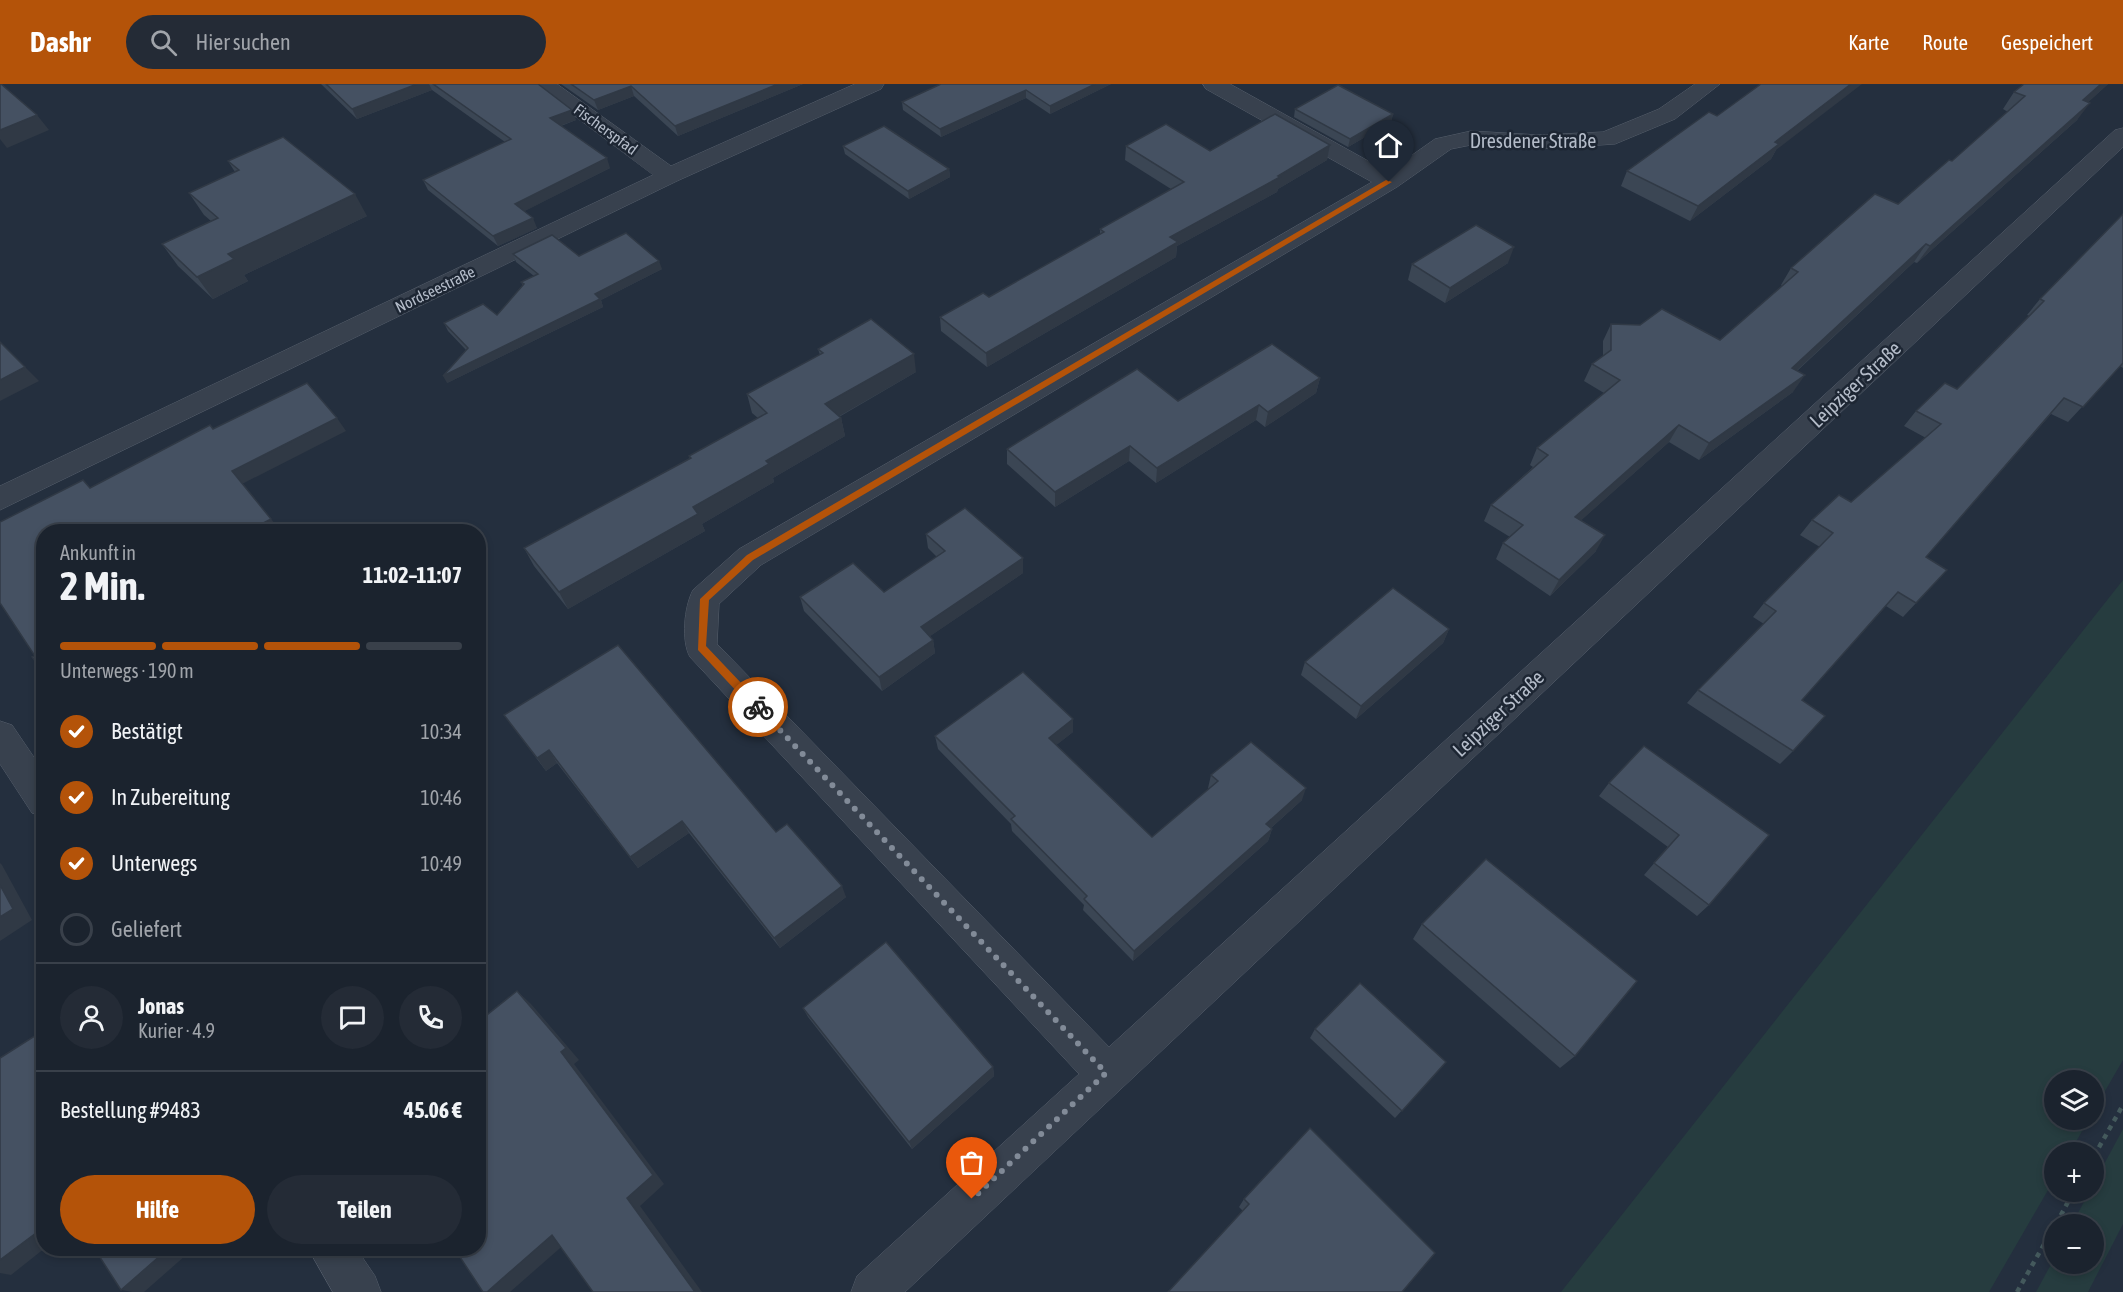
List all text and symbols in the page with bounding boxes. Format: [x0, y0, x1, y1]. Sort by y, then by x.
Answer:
search box [126, 15, 546, 69]
text: Dashr [30, 26, 90, 58]
icon: search [147, 26, 180, 59]
text: Hier suchen [195, 29, 291, 55]
text: Karte [1848, 30, 1889, 54]
text: Route [1922, 30, 1968, 54]
text: Gespeichert [2001, 30, 2093, 54]
street label: Fischerspfad [570, 100, 641, 159]
pin [1363, 120, 1414, 182]
icon: home [1372, 129, 1405, 162]
street label: Dresdener Straße [1470, 129, 1596, 152]
street label: Nordseestraße [392, 262, 478, 316]
street label: Leipziger Straße [1805, 336, 1905, 432]
text: Ankunft in [60, 541, 136, 564]
text: 11:02–11:07 [363, 562, 462, 588]
text: 2 Min. [60, 564, 145, 608]
text: Unterwegs · 190 m [60, 659, 194, 682]
street label: Leipziger Straße [1448, 665, 1548, 761]
courier [728, 677, 788, 737]
icon: bike [742, 691, 775, 724]
icon: check [60, 715, 93, 748]
text: Bestätigt [111, 718, 183, 744]
text: 10:34 [420, 720, 462, 743]
icon: check [60, 781, 93, 814]
text: In Zubereitung [111, 784, 230, 810]
text: 10:46 [420, 786, 462, 809]
icon: check [60, 847, 93, 880]
text: Unterwegs [111, 850, 197, 876]
text: 10:49 [420, 852, 462, 875]
text: Geliefert [111, 916, 182, 942]
button: person [60, 986, 123, 1049]
button: chat [321, 986, 384, 1049]
button: phone [399, 986, 462, 1049]
text: Jonas [138, 993, 184, 1019]
text: Kurier · 4.9 [138, 1019, 215, 1042]
map controls [2044, 1070, 2104, 1274]
button: layers [2044, 1070, 2104, 1130]
text: Bestellung #9483 [60, 1097, 201, 1123]
text: 45.06 € [404, 1097, 462, 1123]
pin [946, 1137, 997, 1199]
button: + [2044, 1142, 2104, 1202]
icon: bag [955, 1146, 988, 1179]
button: Hilfe [60, 1175, 255, 1244]
button: Teilen [267, 1175, 462, 1244]
button: − [2044, 1214, 2104, 1274]

